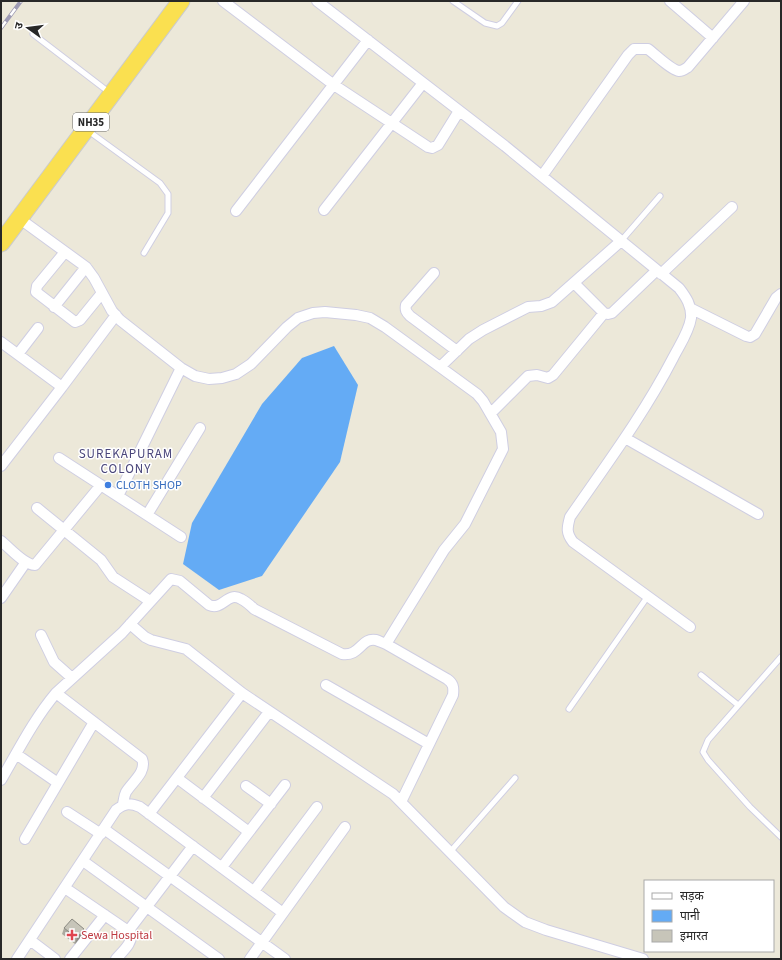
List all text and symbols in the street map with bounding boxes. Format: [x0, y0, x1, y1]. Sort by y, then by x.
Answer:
north arrow [8, 8, 48, 48]
text: उ [11, 20, 27, 31]
road number: NH35 [73, 113, 109, 131]
district label: SUREKAPURAM COLONY [79, 445, 173, 478]
place label: CLOTH SHOP [116, 477, 182, 494]
marker: CLOTH SHOP [103, 480, 113, 490]
legend [644, 880, 774, 952]
text: सड़क [680, 888, 705, 905]
text: पानी [680, 908, 701, 925]
place label: Sewa Hospital [81, 927, 152, 944]
text: इमारत [680, 928, 709, 945]
marker: Sewa Hospital [66, 929, 78, 941]

